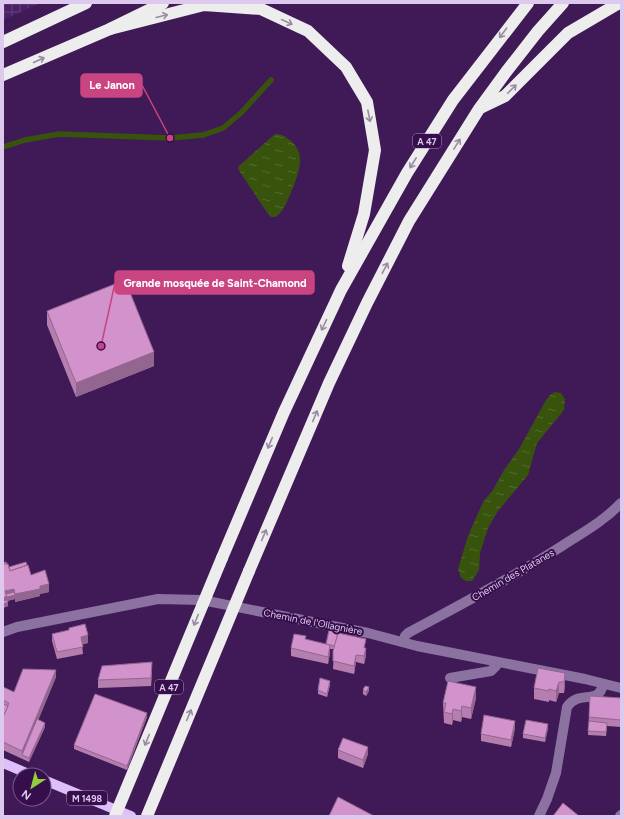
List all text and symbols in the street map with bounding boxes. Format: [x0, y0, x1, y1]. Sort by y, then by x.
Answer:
one-way arrow [155, 12, 168, 19]
one-way arrow [281, 19, 293, 26]
one-way arrow [499, 28, 508, 39]
one-way arrow [32, 56, 44, 63]
callout: Le Janon [81, 74, 142, 97]
text: Le Janon [89, 79, 135, 92]
one-way arrow [507, 84, 517, 94]
one-way arrow [365, 110, 373, 123]
road number: A 47 [413, 134, 441, 148]
one-way arrow [453, 139, 461, 150]
one-way arrow [409, 157, 417, 168]
one-way arrow [381, 262, 389, 274]
callout: Grande mosquée de Saint-Chamond [115, 271, 314, 294]
text: Grande mosquée de Saint-Chamond [123, 277, 307, 290]
one-way arrow [320, 319, 327, 331]
one-way arrow [312, 410, 319, 422]
one-way arrow [266, 437, 274, 449]
one-way arrow [261, 530, 268, 542]
street label: Chemin des Platanes [469, 546, 557, 604]
street label: Chemin de l'Ollagnière [262, 606, 364, 638]
one-way arrow [192, 613, 200, 625]
road number: A 47 [155, 680, 183, 694]
one-way arrow [185, 710, 193, 722]
one-way arrow [142, 734, 150, 746]
north arrow [12, 767, 52, 807]
text: N [19, 787, 34, 802]
road number: M 1498 [67, 791, 107, 805]

